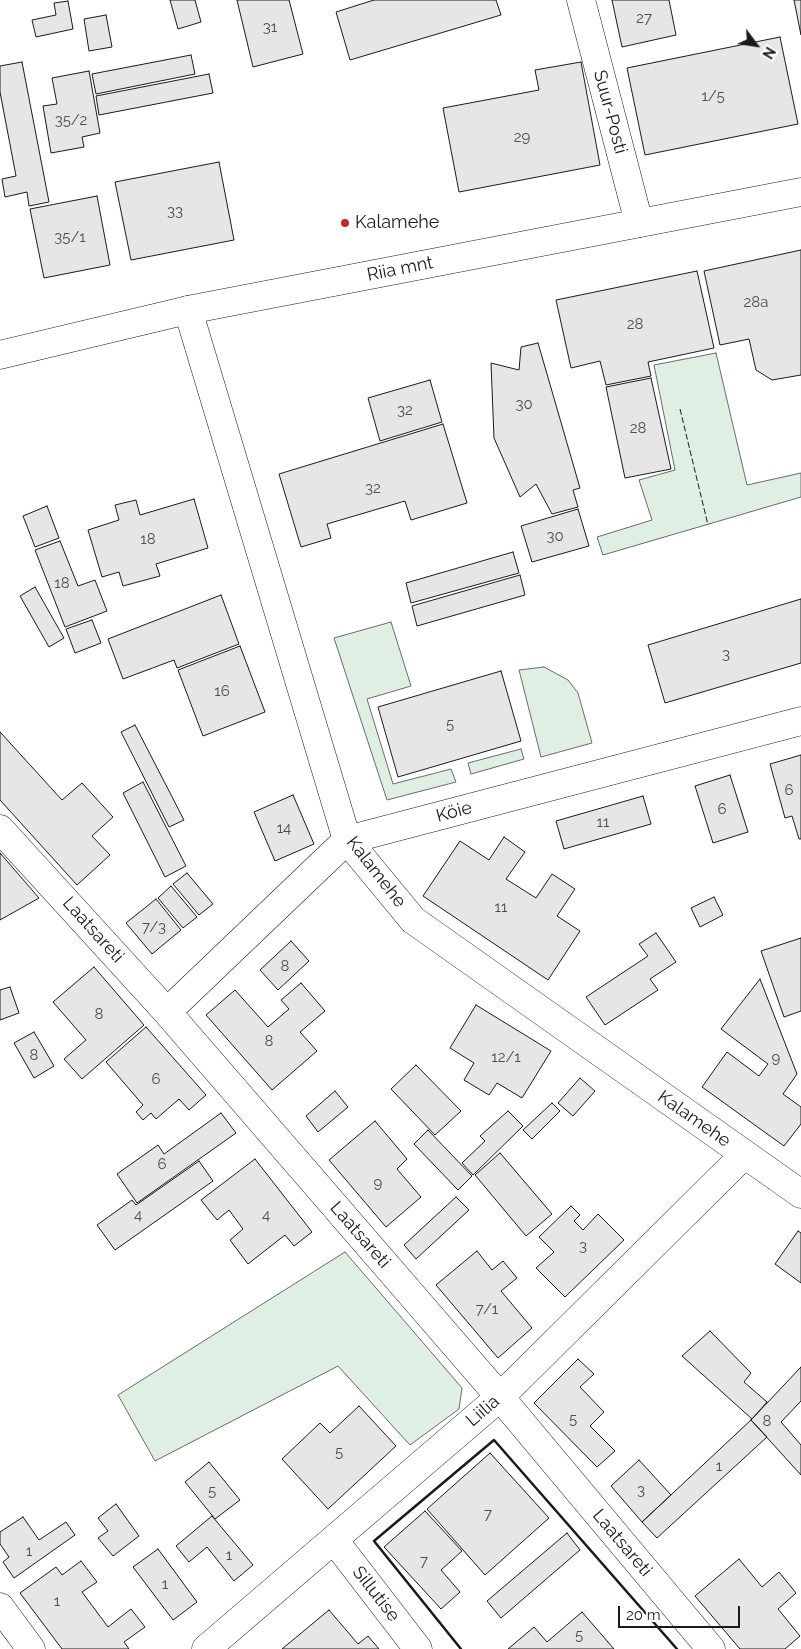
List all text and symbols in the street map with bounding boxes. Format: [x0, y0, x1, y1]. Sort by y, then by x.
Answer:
house number: 27 [636, 9, 652, 27]
house number: 31 [263, 18, 277, 36]
north arrow [731, 20, 781, 70]
text: N [759, 44, 778, 61]
street label: Suur-Posti [588, 68, 632, 156]
house number: 1/5 [701, 87, 725, 105]
house number: 35/2 [55, 111, 87, 129]
house number: 29 [514, 128, 530, 146]
house number: 33 [167, 202, 183, 220]
place label: Kalamehe [355, 212, 439, 234]
marker: Kalamehe [339, 217, 351, 229]
house number: 35/1 [54, 228, 86, 246]
street label: Riia mnt [365, 252, 435, 286]
house number: 28a [744, 293, 768, 311]
house number: 28 [627, 315, 643, 333]
house number: 30 [515, 395, 533, 413]
house number: 32 [397, 401, 413, 419]
house number: 28 [630, 419, 646, 437]
house number: 32 [365, 479, 381, 497]
house number: 30 [546, 527, 564, 545]
house number: 18 [140, 530, 156, 548]
house number: 18 [54, 574, 70, 592]
house number: 3 [722, 645, 730, 663]
house number: 16 [214, 682, 230, 700]
house number: 5 [446, 715, 454, 733]
house number: 6 [784, 781, 794, 799]
street label: Köie [434, 797, 474, 827]
house number: 6 [717, 800, 727, 818]
house number: 11 [597, 813, 609, 831]
house number: 14 [277, 819, 291, 837]
street label: Kalamehe [342, 832, 410, 912]
street label: Laatsareti [58, 893, 128, 967]
house number: 11 [495, 898, 507, 916]
house number: 7/3 [142, 918, 166, 936]
house number: 8 [281, 957, 289, 975]
house number: 8 [95, 1005, 103, 1023]
house number: 8 [265, 1032, 273, 1050]
house number: 8 [30, 1046, 38, 1064]
house number: 12/1 [491, 1048, 521, 1066]
house number: 9 [772, 1049, 780, 1067]
house number: 6 [151, 1070, 161, 1088]
street label: Kalamehe [653, 1086, 735, 1152]
house number: 6 [157, 1155, 167, 1173]
house number: 9 [374, 1174, 382, 1192]
street label: Laatsareti [325, 1197, 395, 1273]
house number: 4 [134, 1206, 142, 1224]
house number: 4 [262, 1206, 270, 1224]
house number: 3 [579, 1237, 587, 1255]
house number: 7/1 [476, 1300, 498, 1318]
street label: Liilia [462, 1391, 504, 1431]
house number: 5 [569, 1410, 577, 1428]
house number: 8 [763, 1412, 771, 1430]
house number: 5 [335, 1443, 343, 1461]
house number: 1 [716, 1457, 722, 1475]
house number: 3 [637, 1481, 645, 1499]
house number: 5 [208, 1482, 216, 1500]
house number: 7 [484, 1505, 492, 1523]
street label: Laatsareti [588, 1505, 656, 1581]
house number: 1 [26, 1542, 32, 1560]
house number: 1 [226, 1546, 232, 1564]
house number: 7 [420, 1552, 428, 1570]
street label: Sillutise [348, 1562, 404, 1626]
house number: 1 [162, 1575, 168, 1593]
house number: 1 [54, 1592, 60, 1610]
scale bar [621, 1596, 744, 1628]
text: 20 m [626, 1606, 661, 1624]
house number: 5 [575, 1626, 583, 1644]

